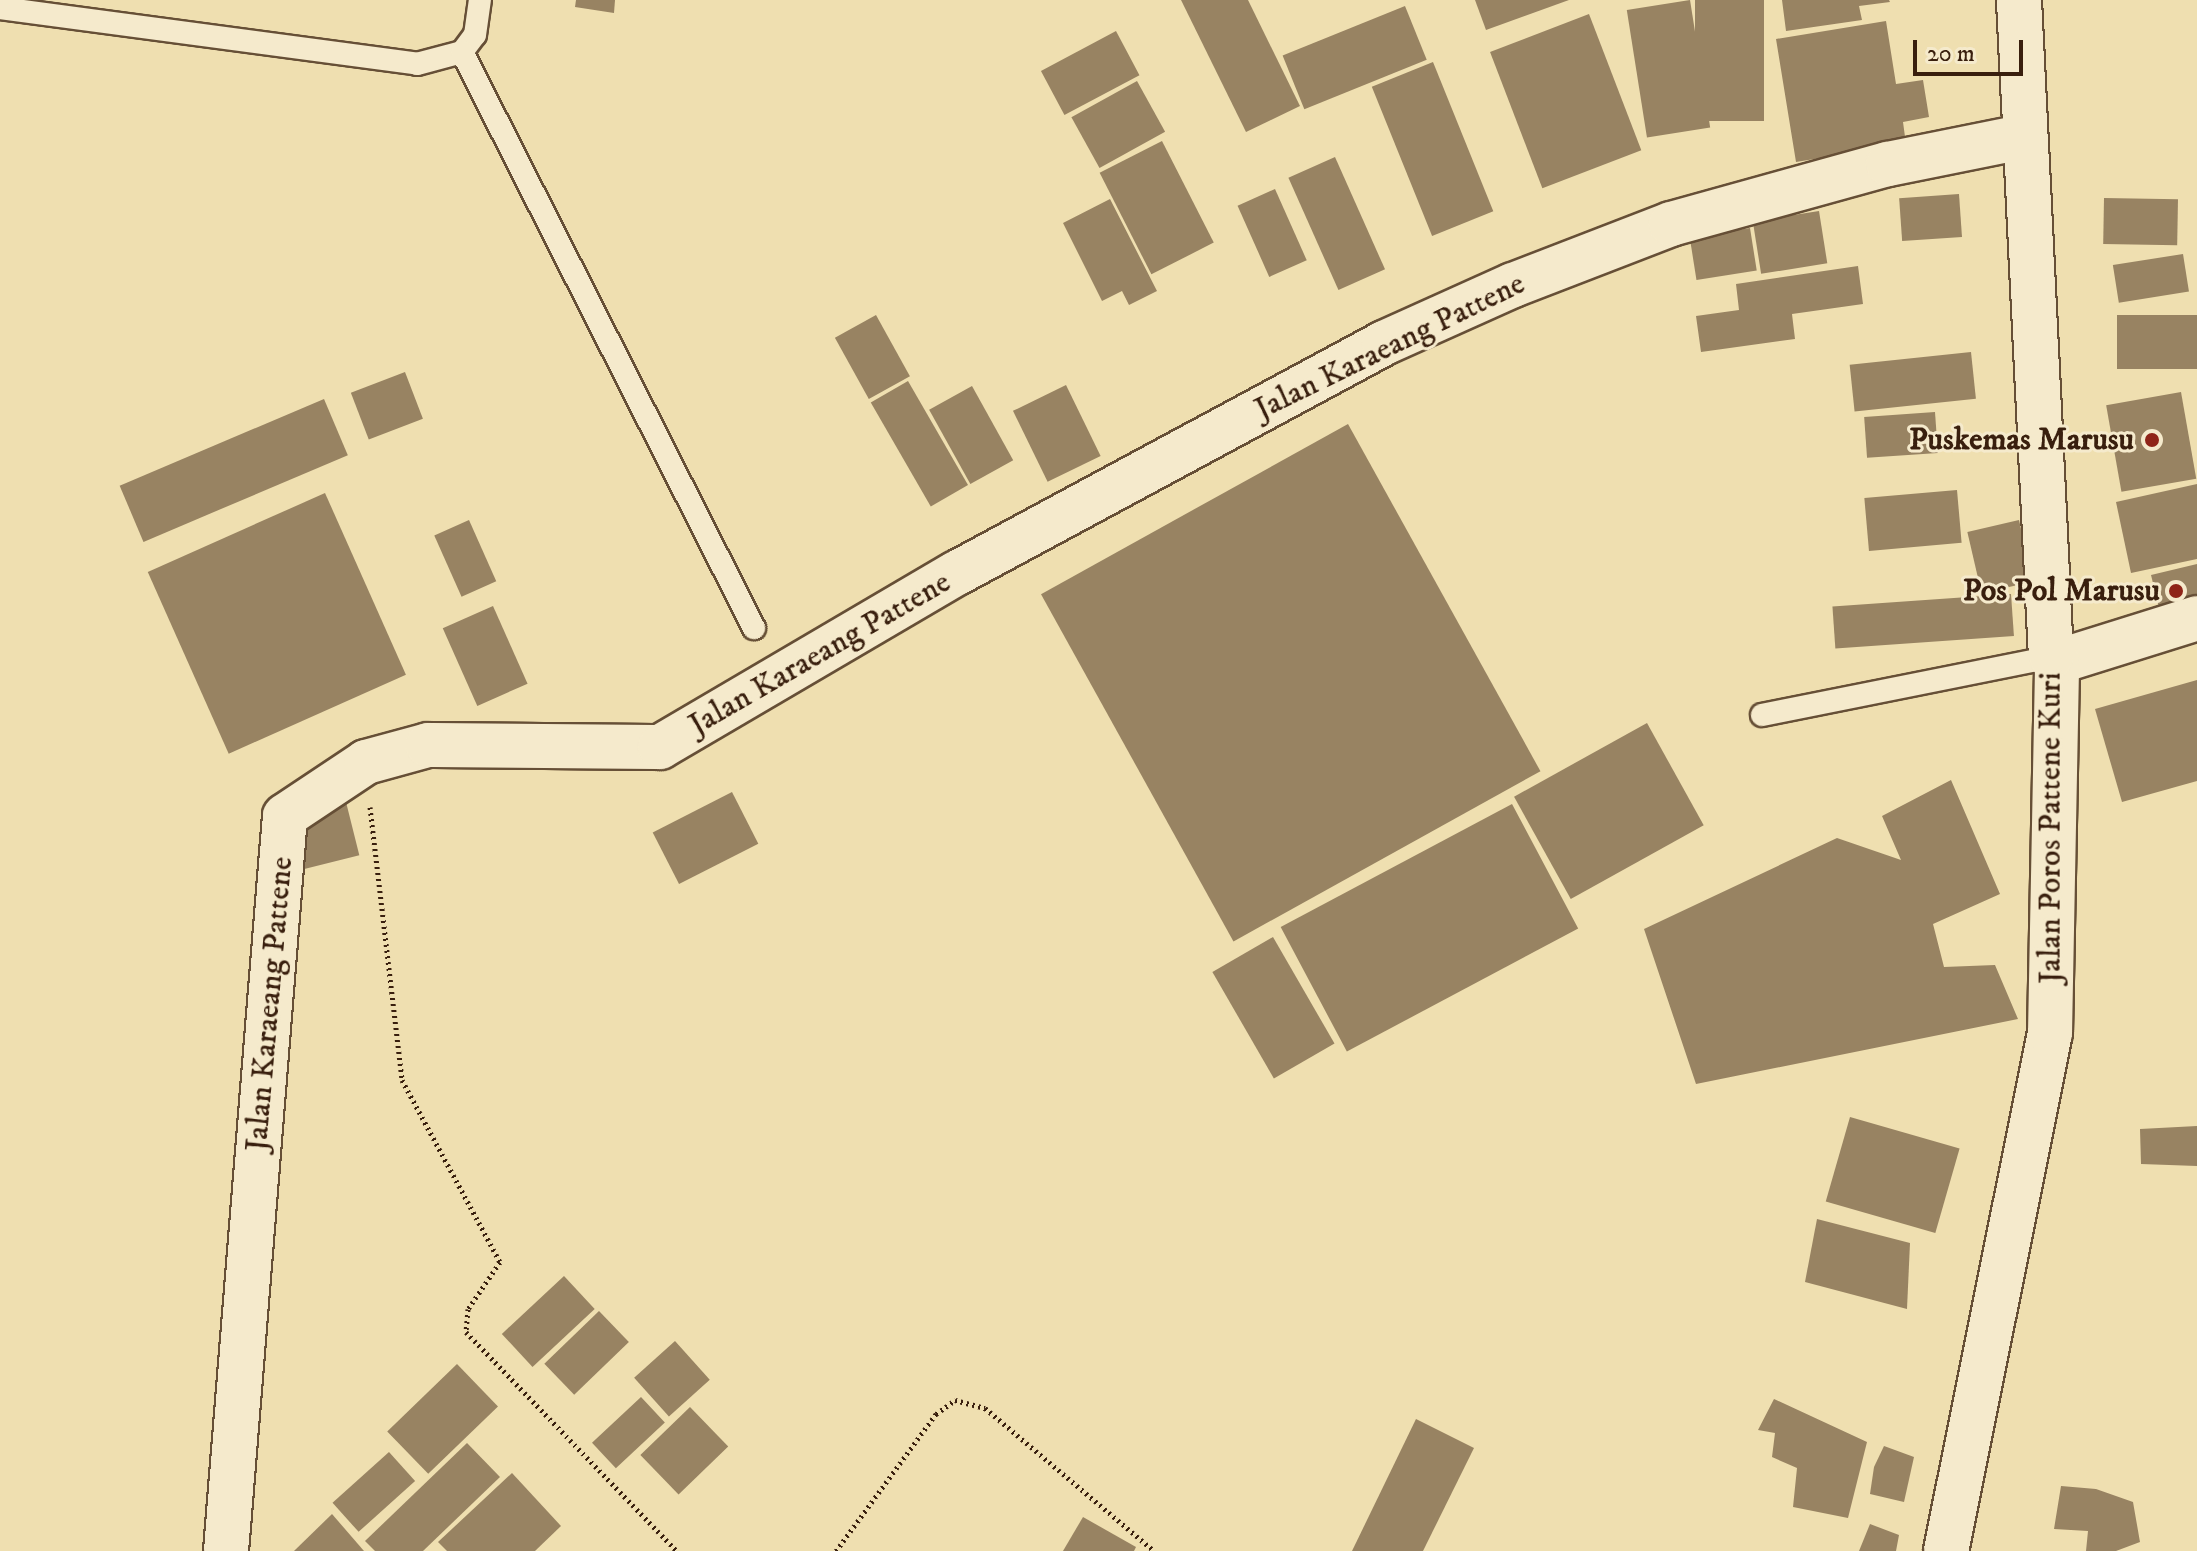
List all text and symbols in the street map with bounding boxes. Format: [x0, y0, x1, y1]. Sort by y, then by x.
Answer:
scale bar [1917, 24, 2027, 74]
text: 20 m [1927, 39, 1975, 69]
street label: Jalan Karaeang Pattene [1249, 265, 1531, 429]
place label: Puskemas Marusu [1909, 421, 2134, 459]
marker: Puskemas Marusu [2141, 429, 2163, 451]
street label: Jalan Karaeang Pattene [682, 563, 958, 745]
place label: Pos Pol Marusu [1963, 572, 2160, 610]
marker: Pos Pol Marusu [2167, 582, 2185, 600]
street label: Jalan Poros Pattene Kuri [2032, 672, 2070, 984]
street label: Jalan Karaeang Pattene [238, 855, 302, 1153]

